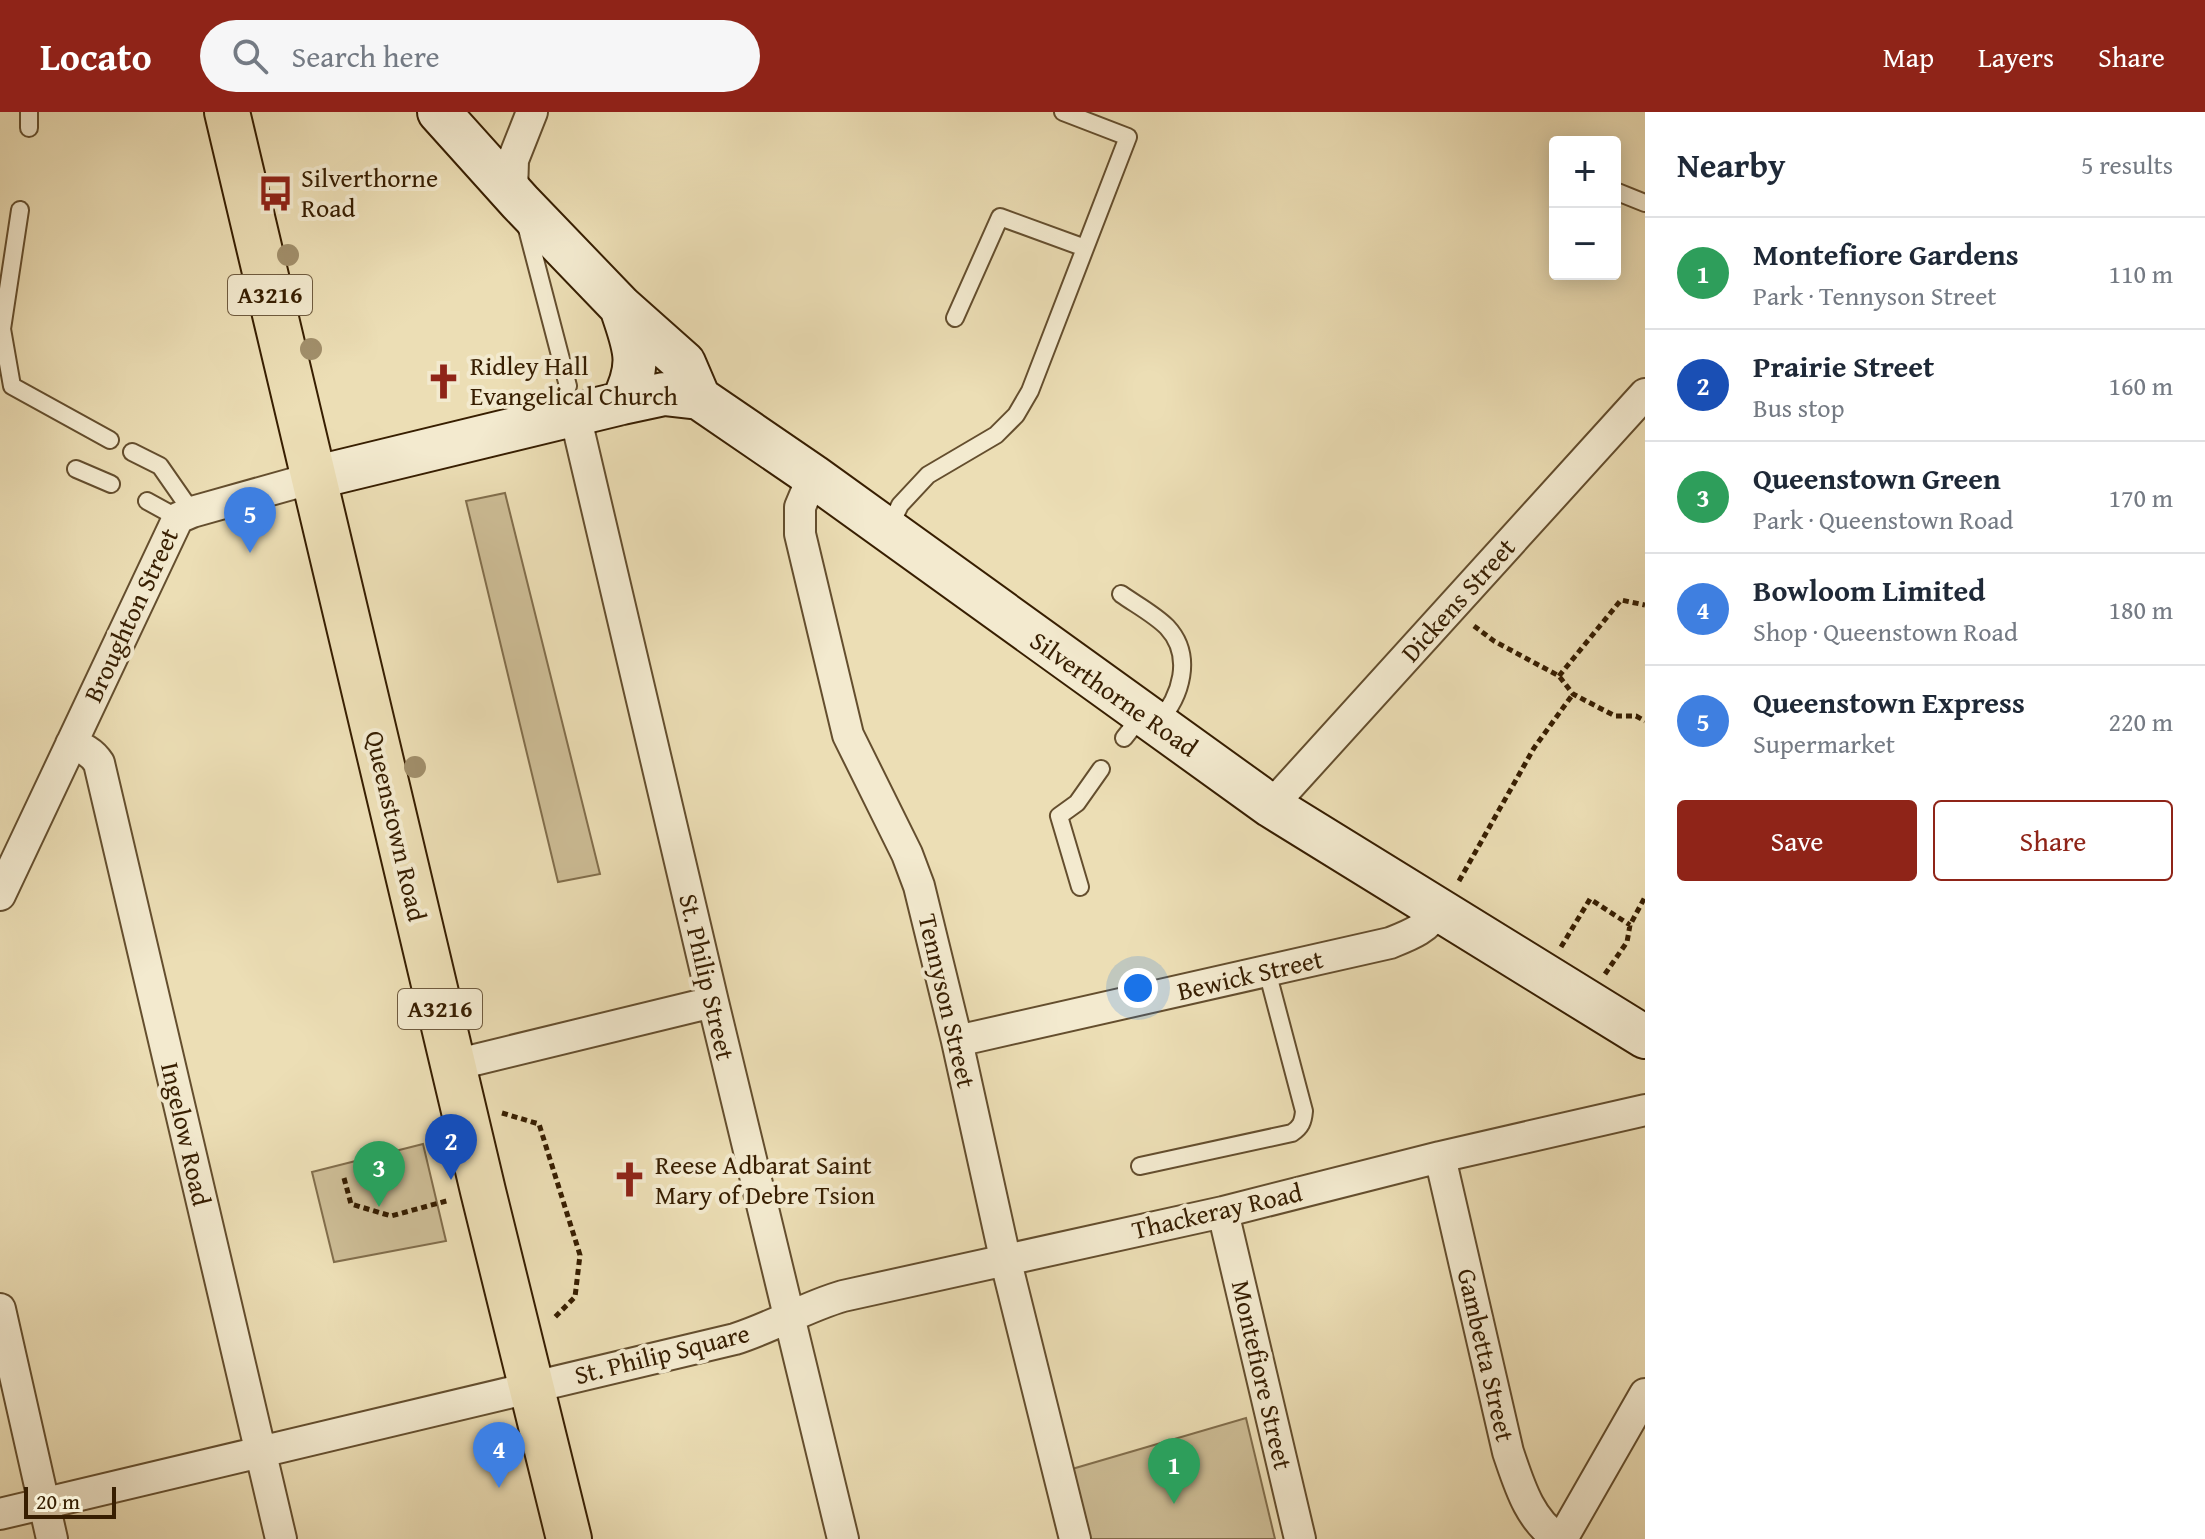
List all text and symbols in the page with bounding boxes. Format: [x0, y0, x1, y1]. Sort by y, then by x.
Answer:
search box [200, 20, 760, 92]
text: Locato [40, 28, 152, 84]
icon: search [228, 34, 272, 78]
text: Search here [292, 34, 440, 78]
text: Map [1883, 36, 1934, 77]
text: Layers [1978, 36, 2054, 77]
text: Share [2098, 36, 2165, 77]
map controls [1549, 136, 1621, 280]
button: + [1549, 136, 1621, 208]
text: Nearby [1677, 140, 1786, 189]
text: 5 results [2081, 145, 2173, 184]
place label: Silverthorne Road [301, 158, 438, 227]
bus stop icon: Silverthorne Road [256, 174, 294, 212]
button: − [1549, 208, 1621, 280]
text: Montefiore Gardens [1753, 232, 2019, 276]
text: 1 [1696, 254, 1710, 293]
text: 110 m [2108, 254, 2173, 293]
road number: A3216 [228, 275, 312, 315]
text: Park · Tennyson Street [1753, 276, 1997, 315]
text: Prairie Street [1753, 344, 1934, 388]
place label: Ridley Hall Evangelical Church [470, 346, 678, 415]
church icon: Ridley Hall Evangelical Church [425, 362, 463, 400]
text: 2 [1696, 366, 1710, 405]
text: 160 m [2108, 366, 2173, 405]
text: Bus stop [1753, 388, 1845, 427]
text: Queenstown Green [1753, 456, 2001, 500]
text: 3 [1696, 478, 1710, 517]
text: 170 m [2108, 478, 2173, 517]
pin: 5 [224, 487, 276, 553]
text: Park · Queenstown Road [1753, 500, 2013, 539]
street label: Broughton Street [73, 521, 188, 708]
street label: Dickens Street [1391, 529, 1524, 671]
text: Bowloom Limited [1753, 568, 1985, 612]
text: 4 [1696, 590, 1710, 629]
text: 180 m [2108, 590, 2173, 629]
text: Shop · Queenstown Road [1753, 612, 2018, 651]
street label: Silverthorne Road [1022, 621, 1206, 766]
text: Queenstown Express [1753, 680, 2025, 724]
text: 5 [1696, 702, 1710, 741]
text: 220 m [2108, 702, 2173, 741]
text: Supermarket [1753, 724, 1895, 763]
street label: Queenstown Road [356, 727, 437, 925]
button: Save [1677, 800, 1917, 881]
button: Share [1933, 800, 2173, 881]
street label: St. Philip Street [669, 890, 746, 1064]
street label: Tennyson Street [909, 910, 986, 1092]
street label: Bewick Street [1173, 939, 1327, 1010]
your location [1118, 968, 1158, 1008]
road number: A3216 [398, 989, 482, 1029]
street label: Ingelow Road [151, 1058, 222, 1210]
pin: 2 [425, 1114, 477, 1180]
pin: 3 [353, 1141, 405, 1207]
place label: Reese Adbarat Saint Mary of Debre Tsion [655, 1145, 875, 1214]
church icon: Reese Adbarat Saint Mary of Debre Tsion [610, 1161, 648, 1199]
street label: Thackeray Road [1128, 1172, 1306, 1249]
street label: Gambetta Street [1448, 1264, 1525, 1445]
street label: Montefiore Street [1222, 1276, 1303, 1474]
street label: St. Philip Square [570, 1313, 754, 1394]
pin: 4 [473, 1422, 525, 1488]
pin: 1 [1148, 1438, 1200, 1504]
scale bar [24, 1483, 116, 1519]
text: 20 m [36, 1485, 80, 1517]

